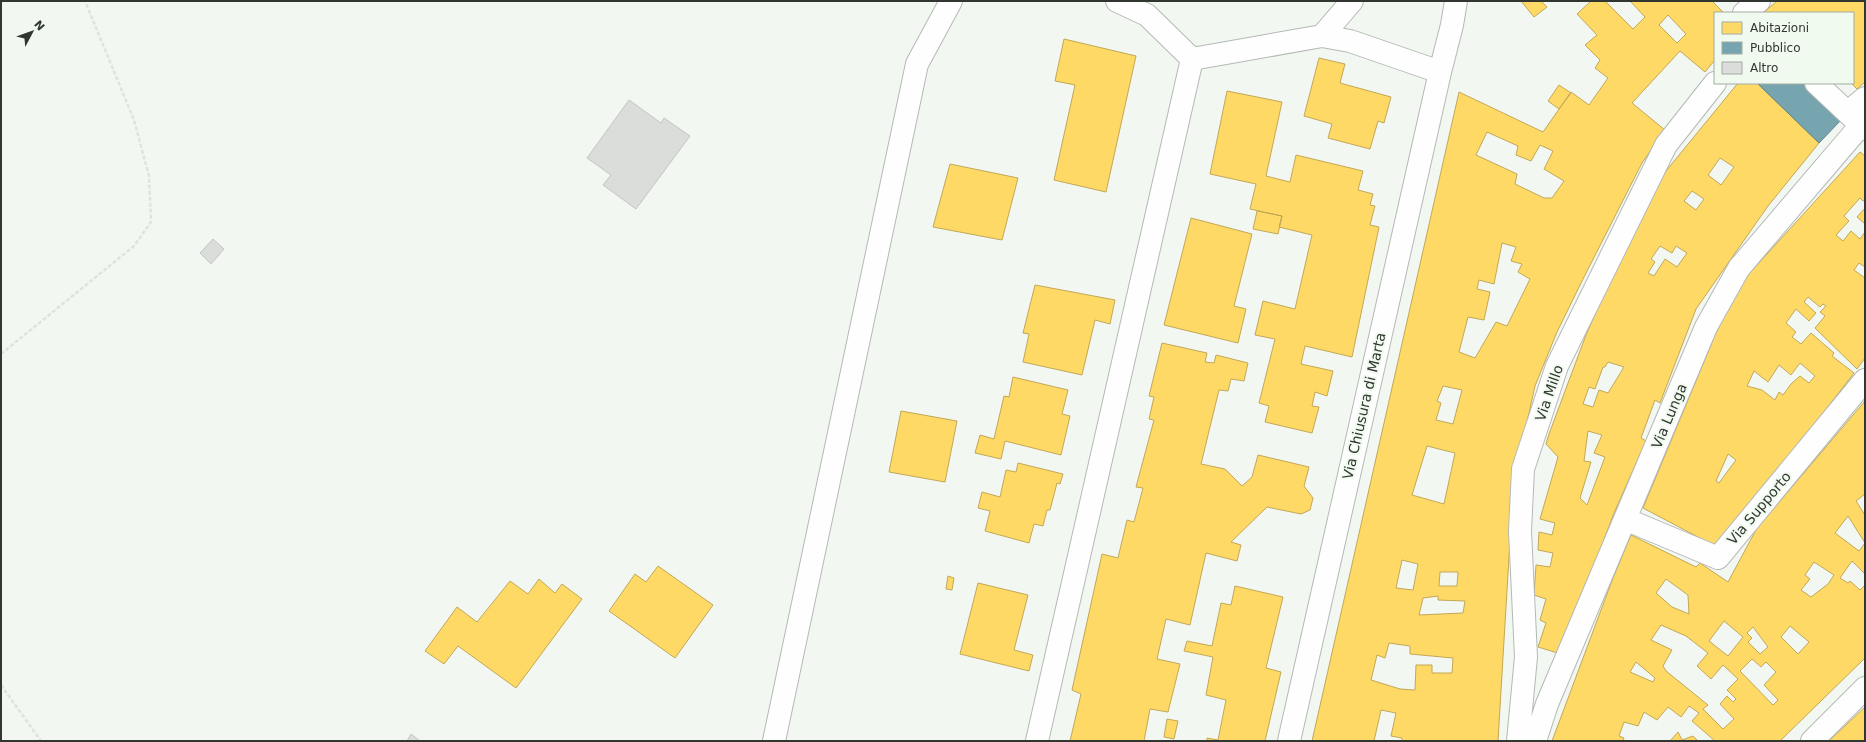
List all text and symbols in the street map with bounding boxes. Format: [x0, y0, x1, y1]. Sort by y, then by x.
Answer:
north arrow [12, 12, 52, 52]
legend [1714, 12, 1854, 84]
text: N [31, 18, 47, 34]
text: Abitazioni [1750, 21, 1809, 35]
text: Pubblico [1750, 41, 1800, 55]
text: Altro [1750, 61, 1778, 75]
street label: Via Chiusura di Marta [1339, 331, 1389, 481]
street label: Via Millo [1532, 363, 1566, 423]
street label: Via Lunga [1648, 381, 1690, 451]
street label: Via Supporto [1724, 468, 1794, 548]

